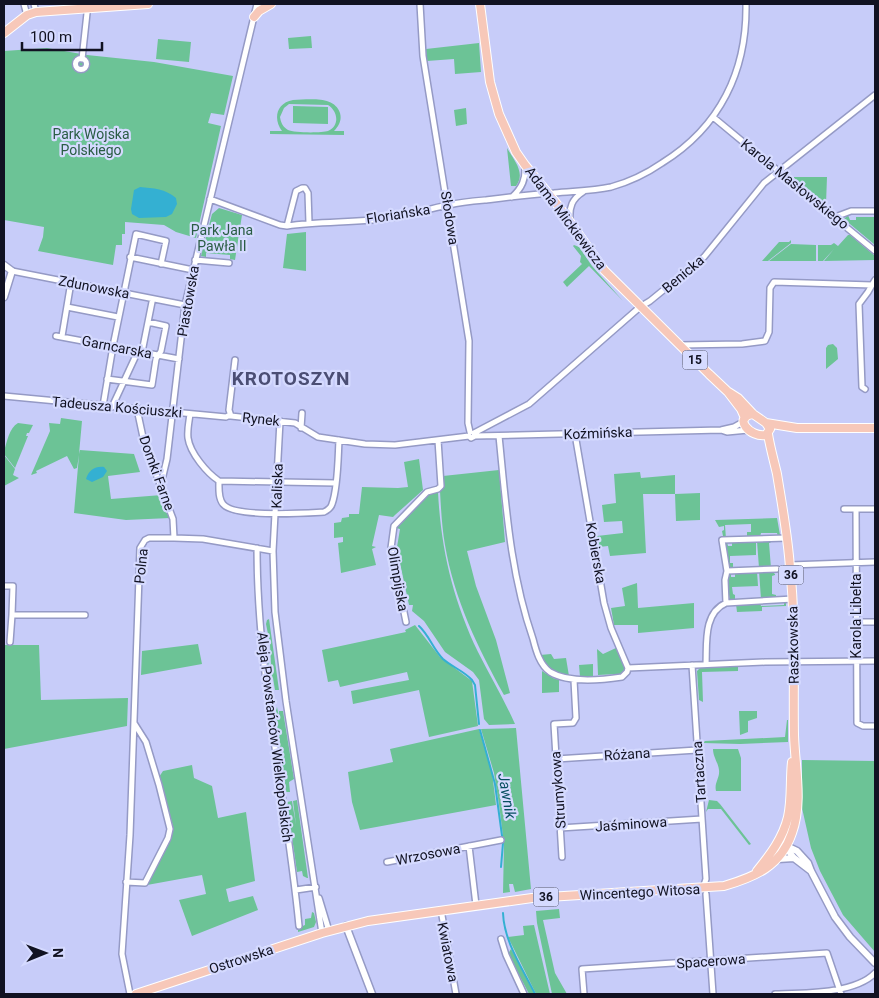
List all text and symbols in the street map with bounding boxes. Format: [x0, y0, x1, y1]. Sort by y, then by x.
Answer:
scale bar [22, 20, 102, 52]
text: 100 m [30, 28, 72, 46]
park label: Park Wojska Polskiego [52, 126, 130, 158]
street label: Karola Masłowskiego [738, 136, 852, 232]
street label: Adama Mickiewicza [522, 163, 610, 273]
street label: Słodowa [438, 190, 462, 246]
street label: Floriańska [365, 201, 431, 227]
park label: Park Jana Pawła II [191, 222, 253, 254]
street label: Benicka [659, 252, 707, 296]
street label: Piastowska [174, 264, 202, 338]
street label: Zdunowska [57, 272, 131, 302]
street label: Garncarska [80, 332, 154, 362]
road number: 15 [682, 350, 708, 370]
district label: KROTOSZYN [232, 367, 350, 390]
street label: Tadeusza Kościuszki [51, 393, 183, 421]
street label: Rynek [242, 409, 281, 429]
street label: Koźmińska [563, 424, 633, 442]
street label: Domki Farne [136, 433, 178, 513]
street label: Kaliska [268, 463, 286, 509]
street label: Kobierska [583, 521, 609, 585]
street label: Olimpijska [384, 545, 412, 613]
street label: Polna [131, 548, 151, 584]
road number: 36 [778, 566, 804, 584]
street label: Karola Libelta [848, 573, 864, 659]
street label: Raszkowska [784, 606, 802, 684]
street label: Aleja Powstańców Wielkopolskich [254, 631, 296, 843]
street label: Tartaczna [689, 740, 709, 804]
street label: Różana [603, 744, 651, 764]
street label: Strumykowa [547, 751, 569, 829]
water label: Jawnik [494, 772, 520, 821]
street label: Jaśminowa [594, 814, 668, 834]
street label: Wrzosowa [394, 840, 462, 868]
street label: Wincentego Witosa [579, 881, 701, 903]
road number: 36 [534, 888, 558, 906]
street label: Kwiatowa [434, 921, 462, 983]
north arrow [20, 928, 70, 978]
street label: Ostrowska [207, 941, 275, 977]
text: N [50, 948, 66, 958]
street label: Spacerowa [676, 951, 746, 971]

